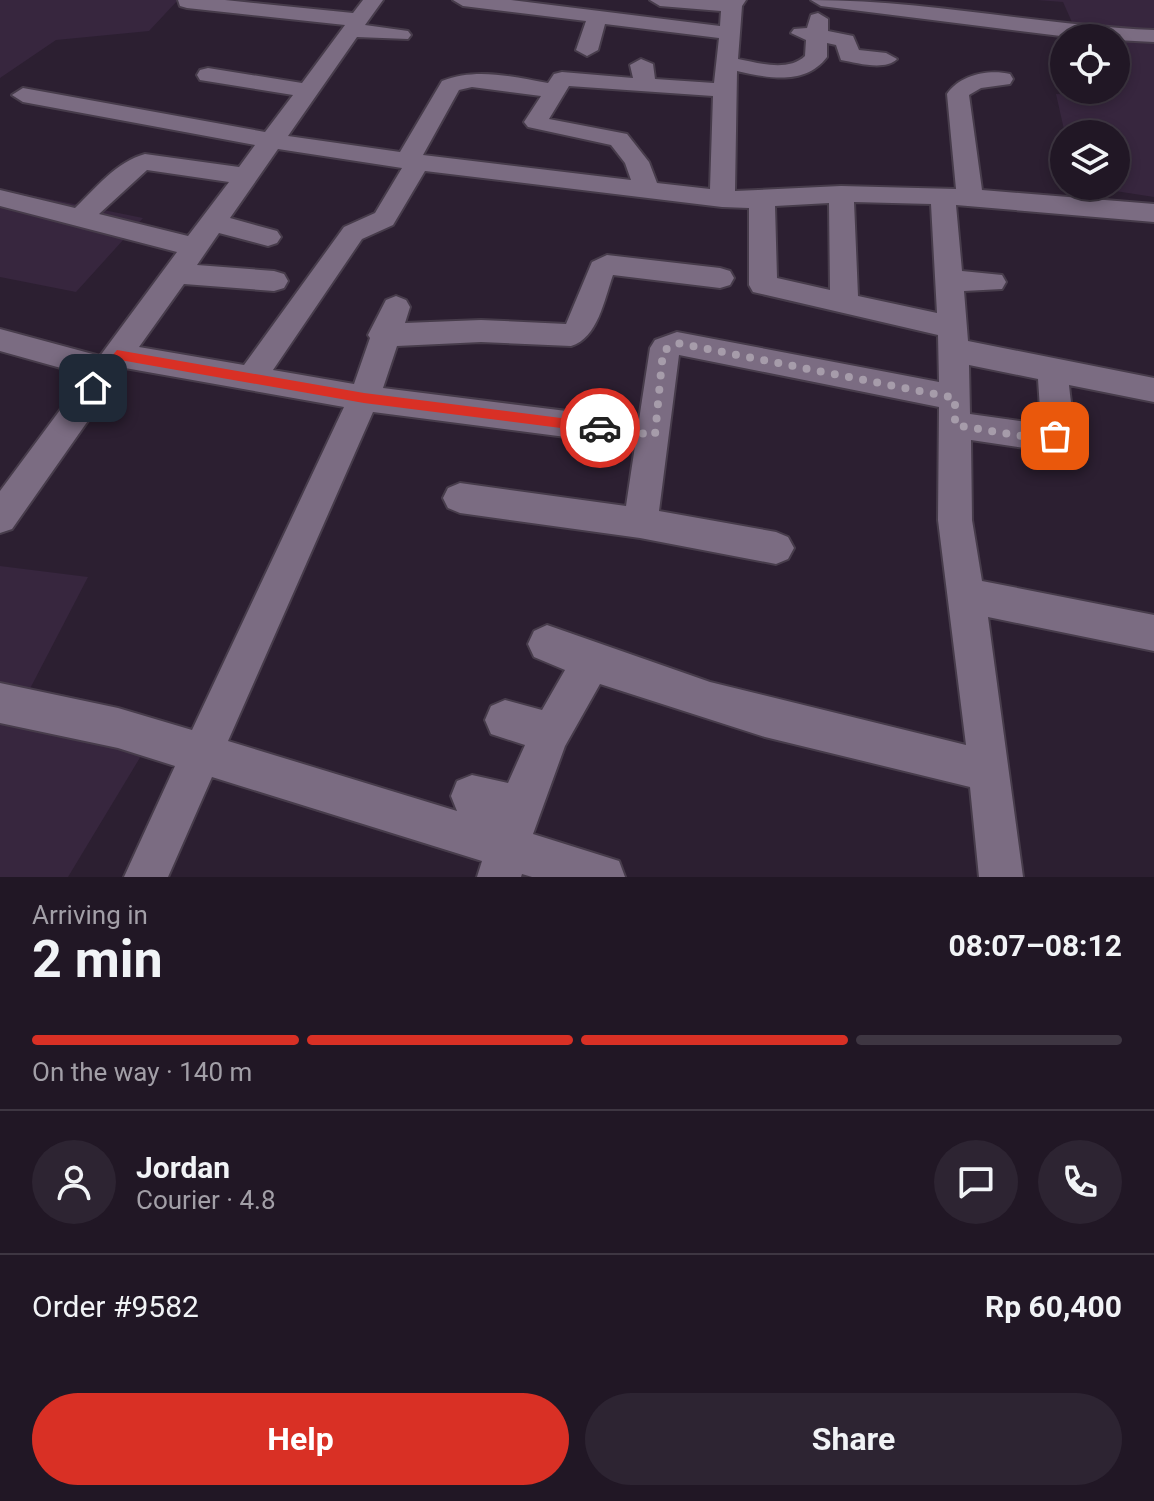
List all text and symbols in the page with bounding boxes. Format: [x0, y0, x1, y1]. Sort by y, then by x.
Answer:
map controls [1050, 24, 1130, 200]
button: locate [1050, 24, 1130, 104]
button: layers [1050, 120, 1130, 200]
pin [59, 354, 127, 422]
icon: home [71, 366, 115, 410]
courier [560, 388, 640, 468]
pin [1021, 402, 1089, 470]
icon: car [578, 406, 622, 450]
icon: bag [1033, 414, 1077, 458]
text: Arriving in [32, 900, 148, 930]
text: 08:07–08:12 [948, 928, 1122, 963]
text: 2 min [32, 929, 163, 990]
text: On the way · 140 m [32, 1057, 252, 1087]
button: person [32, 1140, 116, 1224]
button: chat [934, 1140, 1018, 1224]
button: phone [1038, 1140, 1122, 1224]
text: Jordan [136, 1150, 230, 1185]
text: Courier · 4.8 [136, 1185, 276, 1215]
text: Order #9582 [32, 1289, 199, 1324]
text: Rp 60,400 [985, 1289, 1122, 1324]
button: Help [32, 1393, 569, 1485]
button: Share [585, 1393, 1122, 1485]

